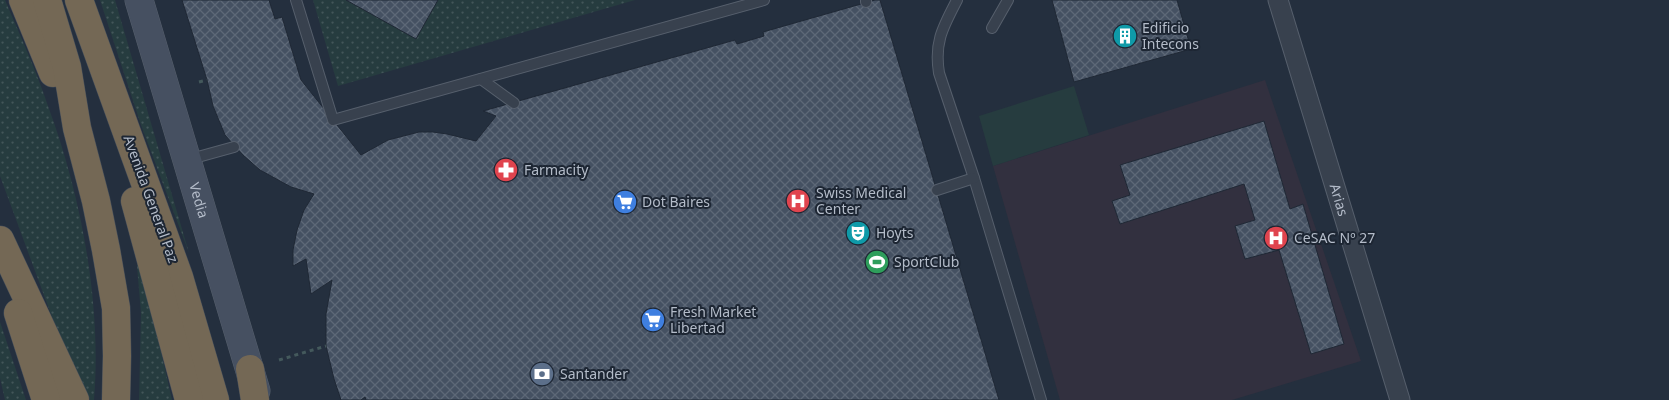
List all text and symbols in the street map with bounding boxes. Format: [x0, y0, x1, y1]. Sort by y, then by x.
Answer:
place label: Edificio Intecons [1142, 18, 1199, 53]
building icon: Edificio Intecons [1112, 23, 1138, 49]
street label: Avenida General Paz [120, 132, 184, 266]
pharmacy icon: Farmacity [493, 157, 519, 183]
place label: Farmacity [524, 160, 589, 179]
street label: Vedia [185, 180, 214, 220]
street label: Arias [1326, 181, 1353, 219]
place label: Swiss Medical Center [816, 183, 906, 218]
hospital icon: Swiss Medical Center [785, 188, 811, 214]
supermarket icon: Dot Baires [612, 189, 638, 215]
place label: Dot Baires [642, 192, 710, 211]
theatre icon: Hoyts [845, 220, 871, 246]
place label: Hoyts [876, 223, 914, 242]
hospital icon: CeSAC Nº 27 [1263, 225, 1289, 251]
place label: CeSAC Nº 27 [1294, 228, 1375, 247]
sports icon: SportClub [864, 249, 890, 275]
place label: SportClub [894, 252, 959, 271]
place label: Fresh Market Libertad [670, 302, 756, 337]
supermarket icon: Fresh Market Libertad [640, 307, 666, 333]
bank icon: Santander [529, 361, 555, 387]
place label: Santander [560, 364, 628, 383]

